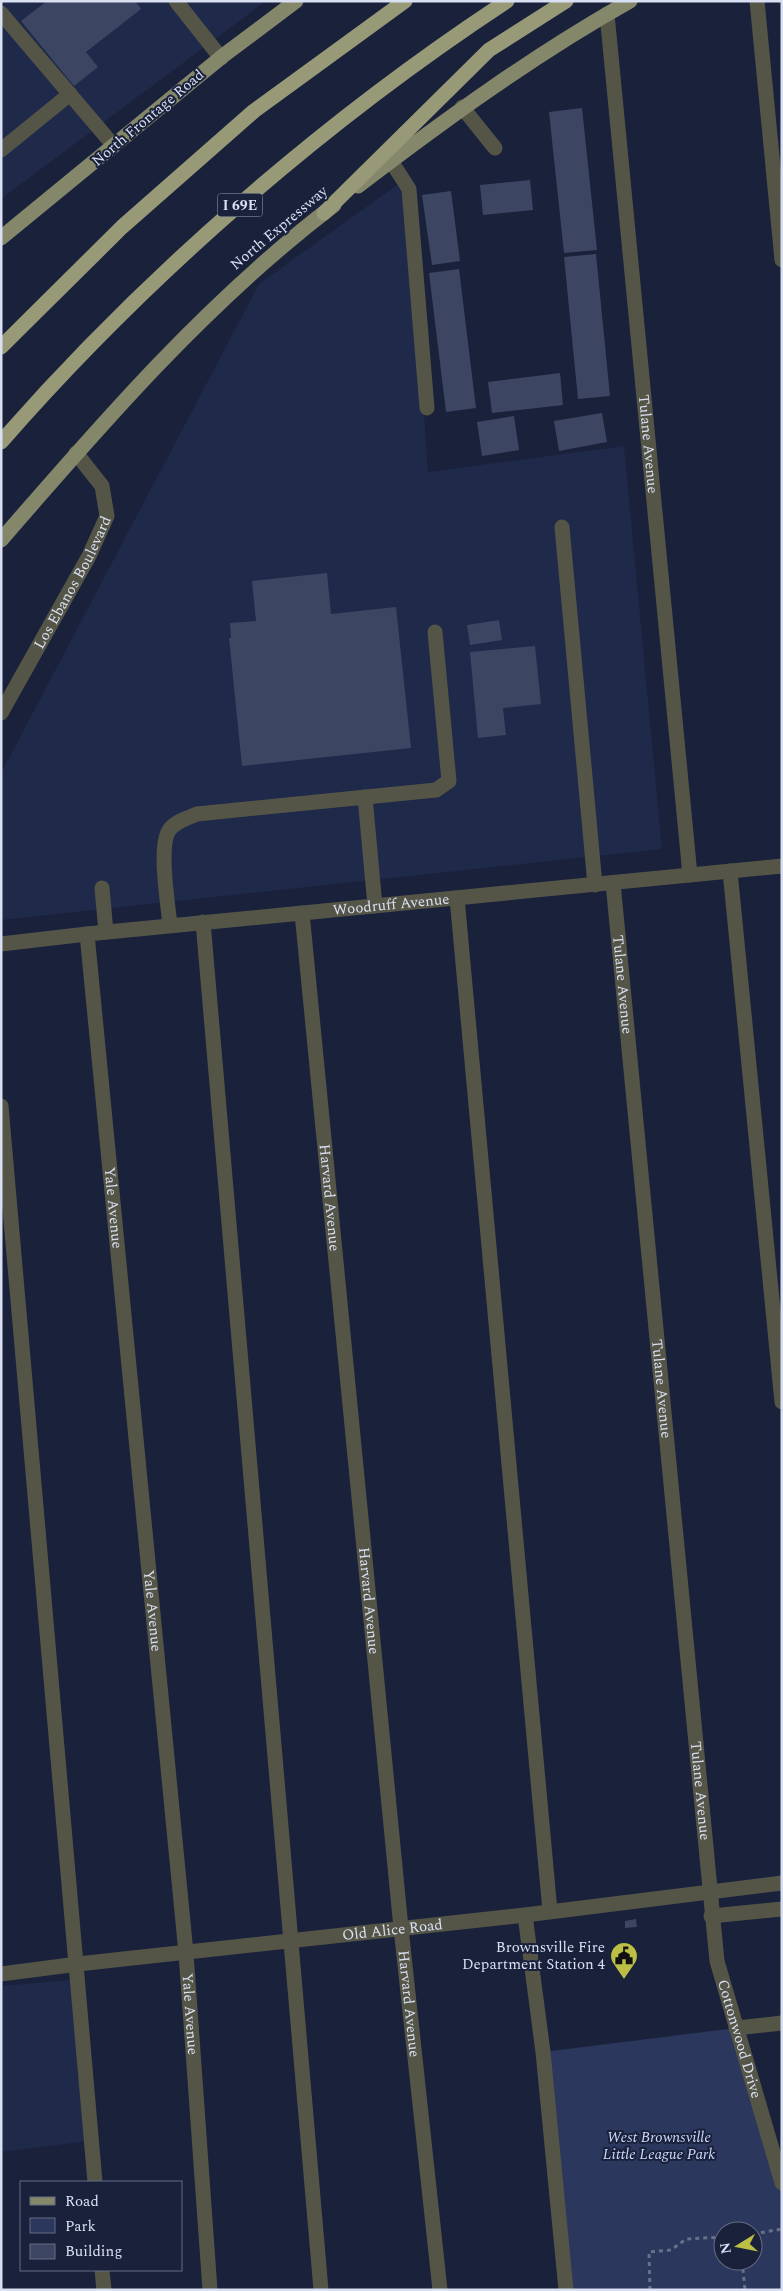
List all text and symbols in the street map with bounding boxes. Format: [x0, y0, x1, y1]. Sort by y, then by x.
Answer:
street label: North Frontage Road [87, 64, 209, 172]
street label: North Expressway [225, 180, 333, 276]
road number: I 69E [218, 194, 262, 216]
street label: Tulane Avenue [632, 393, 665, 495]
street label: Los Ebanos Boulevard [28, 512, 117, 653]
street label: Woodruff Avenue [332, 887, 450, 921]
street label: Tulane Avenue [607, 934, 639, 1035]
street label: Harvard Avenue [313, 1143, 346, 1252]
street label: Yale Avenue [98, 1166, 129, 1250]
street label: Tulane Avenue [646, 1338, 678, 1439]
street label: Harvard Avenue [352, 1546, 386, 1655]
street label: Yale Avenue [137, 1569, 168, 1653]
street label: Tulane Avenue [684, 1740, 717, 1841]
street label: Old Alice Road [341, 1913, 444, 1946]
place label: Brownsville Fire Department Station 4 [462, 1936, 605, 1976]
public building icon: Brownsville Fire Department Station 4 [609, 1941, 639, 1980]
street label: Harvard Avenue [392, 1949, 426, 2059]
street label: Yale Avenue [176, 1972, 205, 2056]
street label: Cottonwood Drive [711, 1977, 768, 2101]
park label: West Brownsville Little League Park [603, 2126, 715, 2166]
legend [20, 2181, 182, 2271]
text: Road [65, 2190, 99, 2213]
text: Park [65, 2215, 96, 2238]
north arrow [713, 2221, 763, 2271]
text: Building [65, 2240, 122, 2263]
text: N [714, 2241, 737, 2256]

